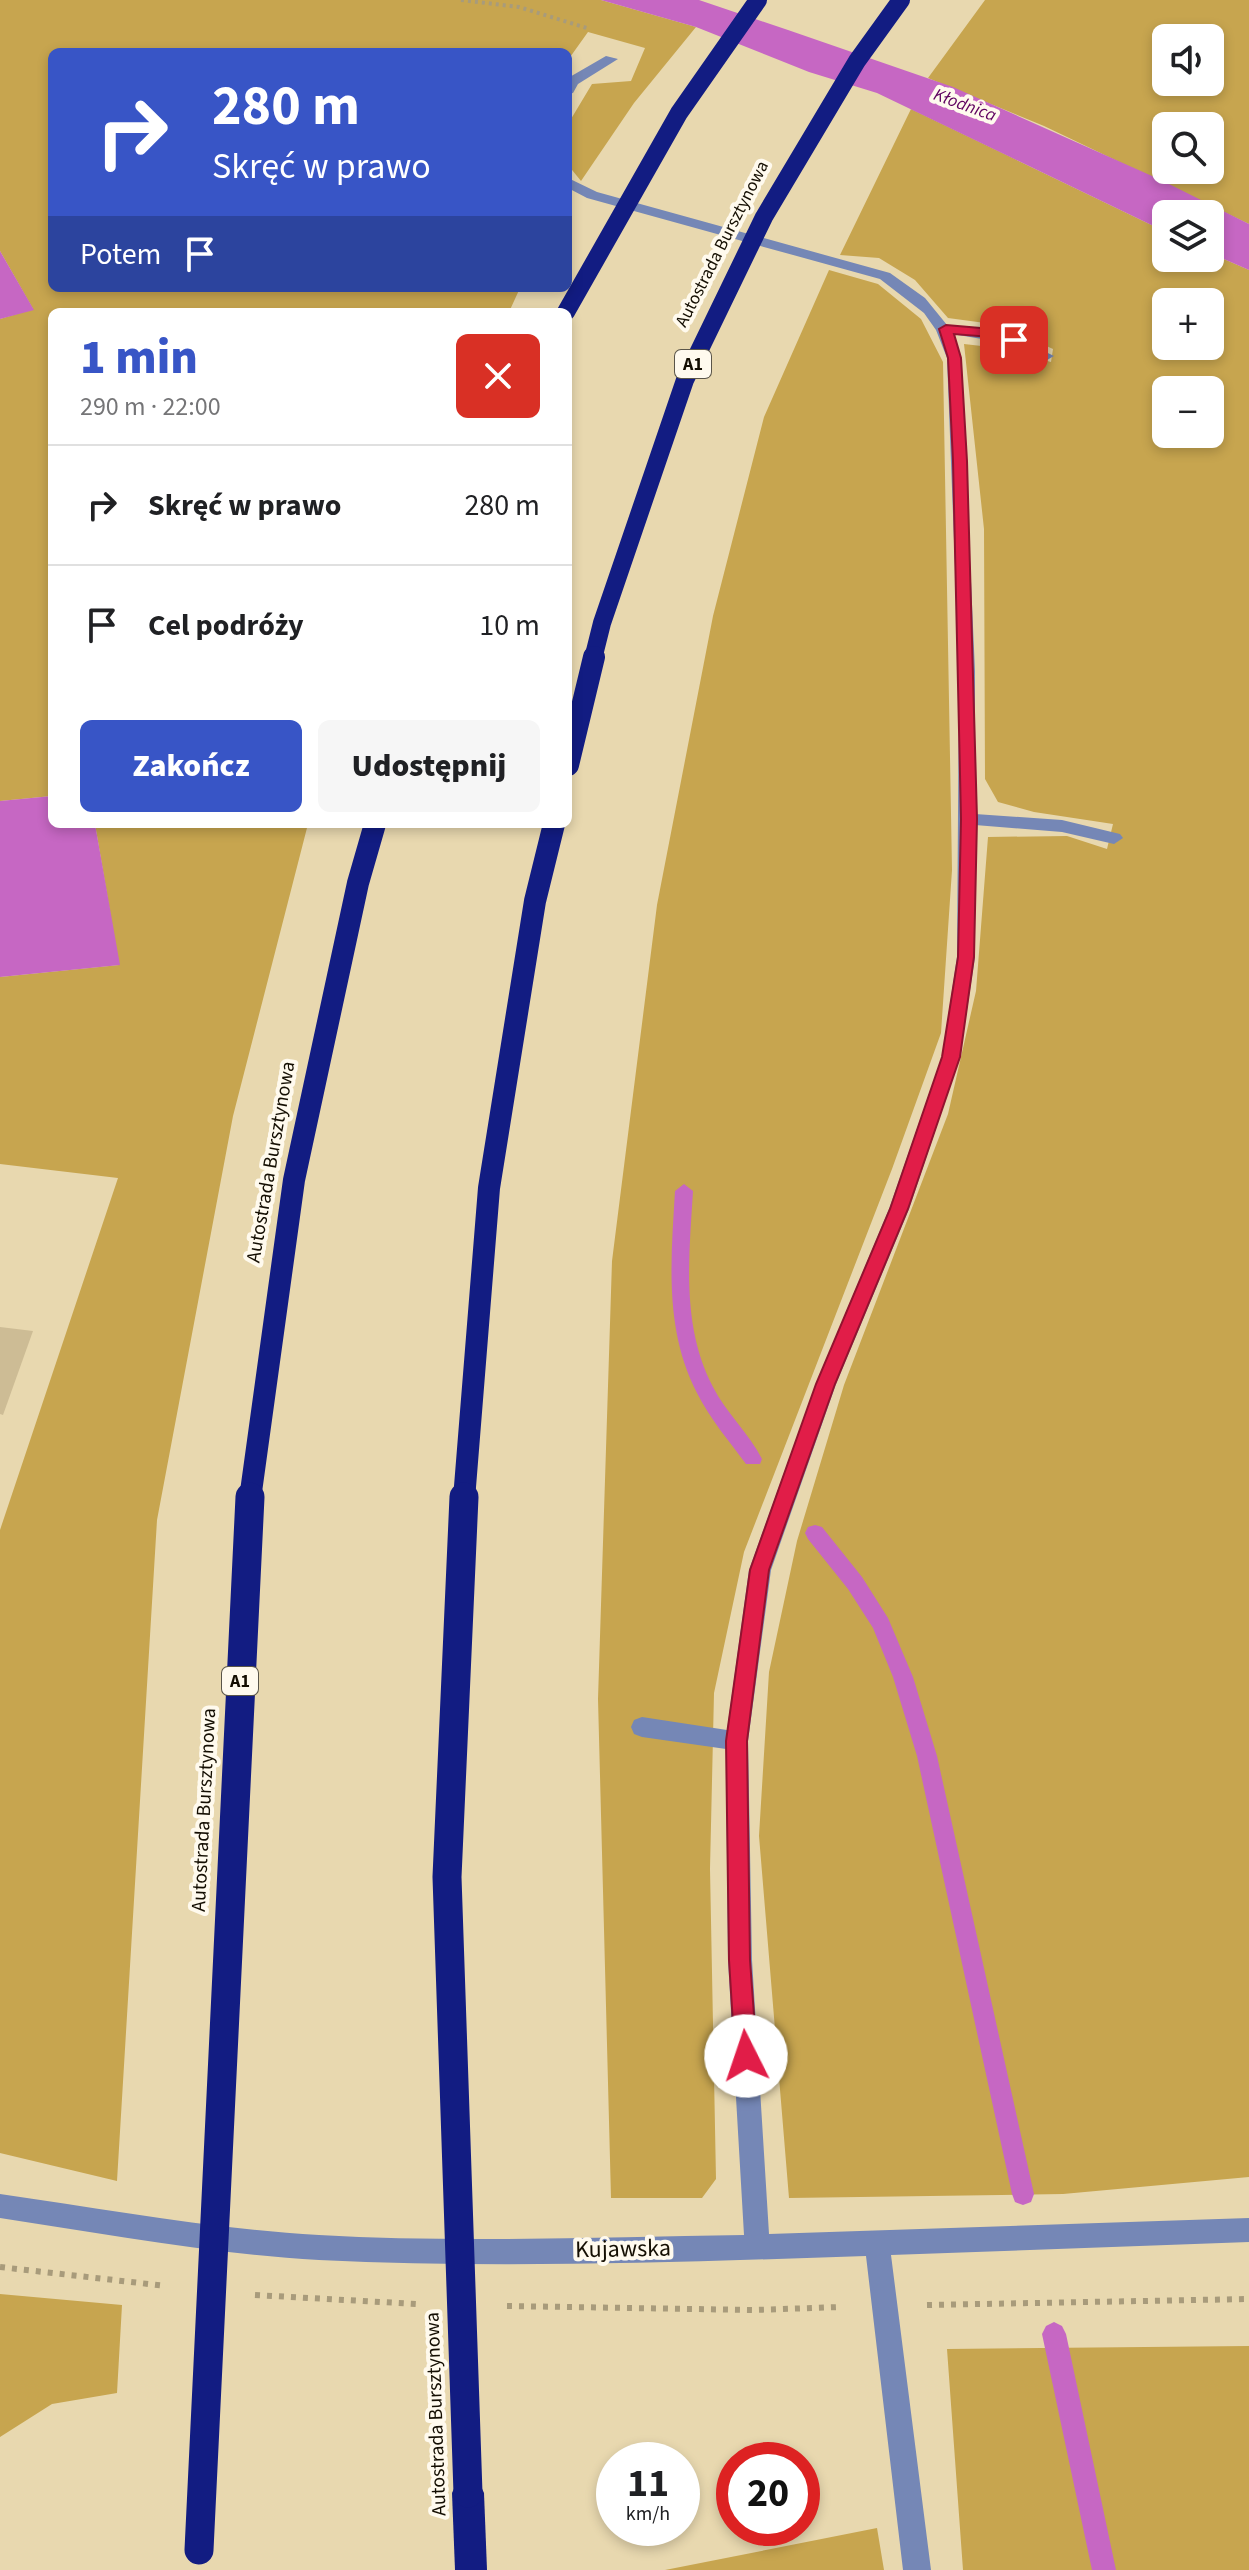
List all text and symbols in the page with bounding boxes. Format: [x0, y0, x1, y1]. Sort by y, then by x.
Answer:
map controls [1152, 24, 1224, 448]
button: sound [1152, 24, 1224, 96]
text: 280 m [212, 67, 360, 146]
icon: right [80, 80, 184, 184]
water label: Kłodnica [930, 82, 1000, 128]
button: search [1152, 112, 1224, 184]
text: Skręć w prawo [212, 141, 431, 192]
street label: Autostrada Bursztynowa [669, 157, 775, 331]
button: layers [1152, 200, 1224, 272]
icon: arrive [178, 232, 222, 276]
text: Potem [80, 233, 162, 276]
button: + [1152, 288, 1224, 360]
pin [980, 306, 1048, 374]
icon: arrive [992, 318, 1036, 362]
text: 1 min [80, 324, 198, 392]
button: close [456, 334, 540, 418]
road number: A1 [675, 350, 711, 378]
button: − [1152, 376, 1224, 448]
text: 290 m · 22:00 [80, 388, 221, 425]
icon: right [80, 483, 124, 527]
text: Skręć w prawo [148, 484, 341, 527]
text: 280 m [464, 484, 540, 527]
icon: arrive [80, 603, 124, 647]
text: Cel podróży [148, 604, 304, 647]
text: 10 m [479, 604, 540, 647]
button: Zakończ [80, 720, 302, 812]
button: Udostępnij [318, 720, 540, 812]
street label: Autostrada Bursztynowa [240, 1059, 302, 1265]
road number: A1 [222, 1667, 258, 1695]
street label: Autostrada Bursztynowa [185, 1707, 223, 1913]
position arrow [704, 2014, 788, 2098]
street label: Kujawska [575, 2231, 671, 2267]
street label: Autostrada Bursztynowa [418, 2312, 454, 2516]
speed limit sign: 20 [716, 2442, 820, 2546]
text: 11 [627, 2455, 669, 2512]
text: km/h [626, 2500, 670, 2528]

